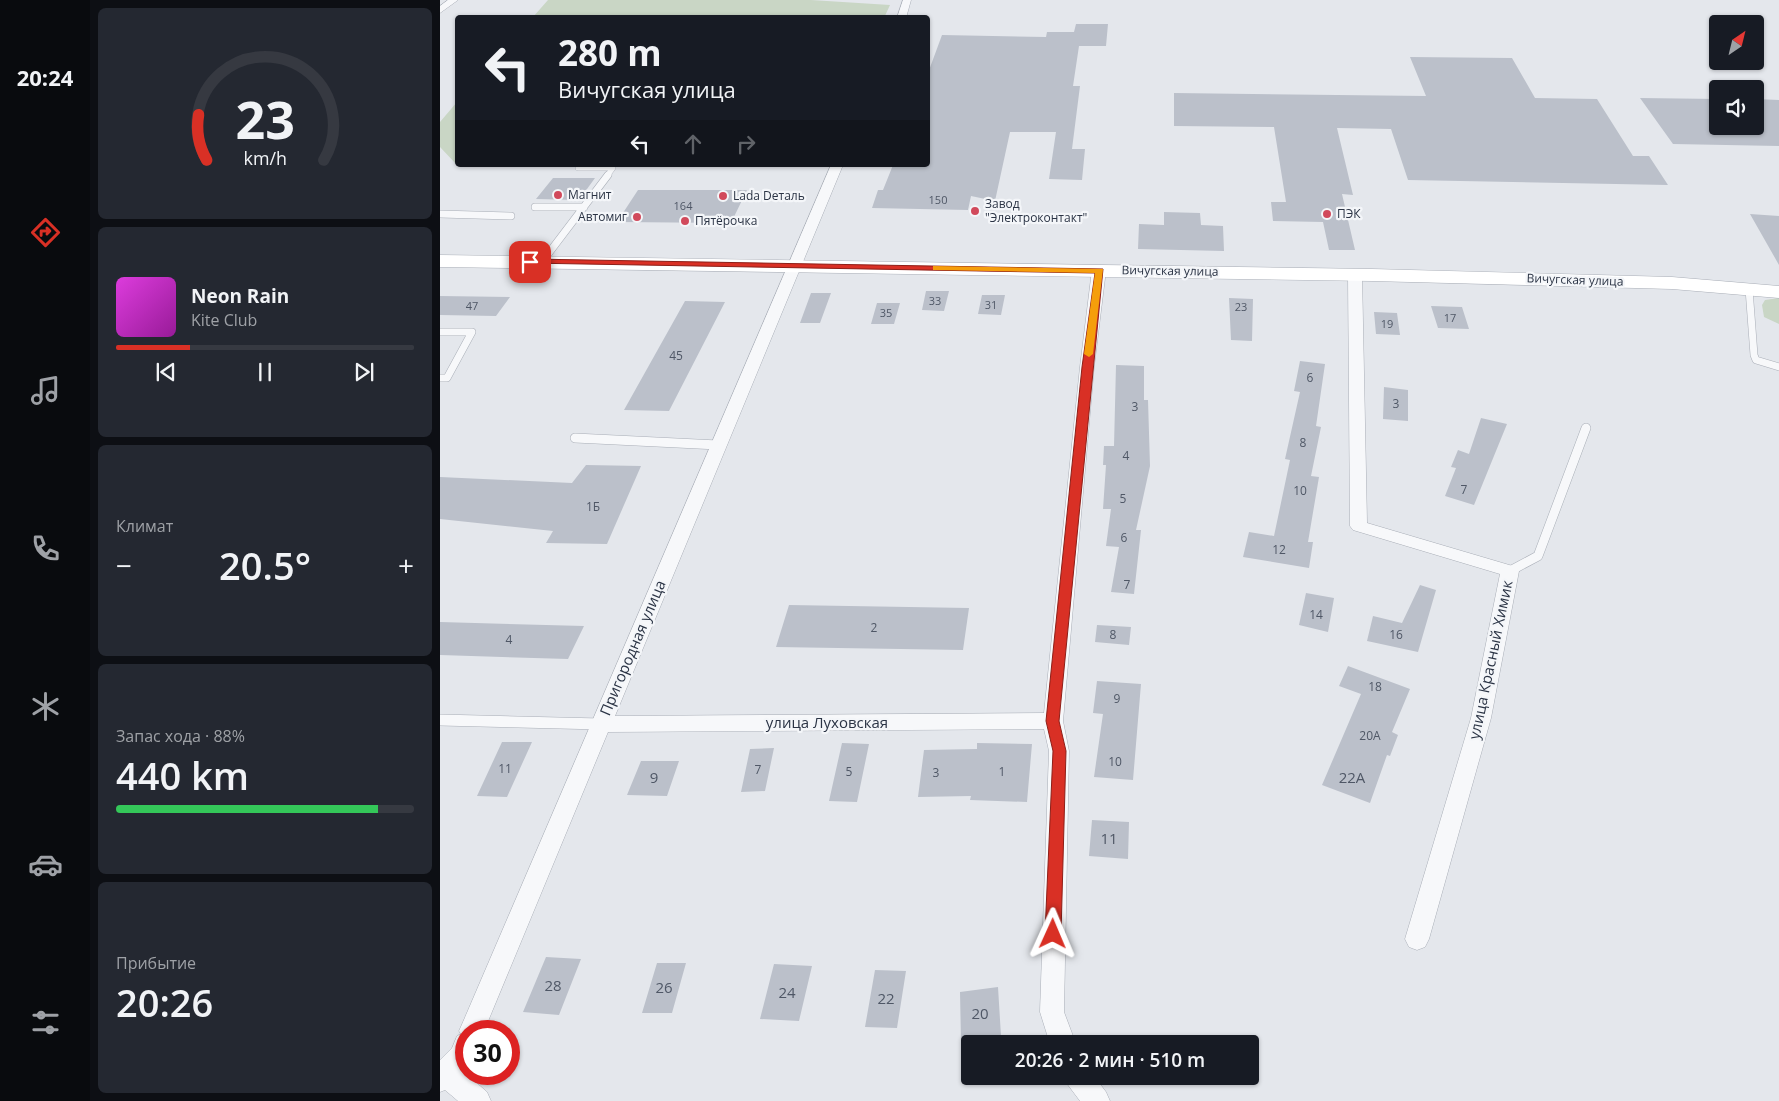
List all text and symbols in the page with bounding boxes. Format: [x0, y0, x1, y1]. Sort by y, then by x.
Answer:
north arrow [1709, 15, 1764, 70]
map controls [1709, 15, 1764, 135]
text: 280 m [558, 29, 662, 76]
icon: left [475, 35, 540, 100]
text: 20:24 [17, 62, 73, 92]
text: Вичугская улица [558, 74, 736, 104]
button: sound [1709, 80, 1764, 135]
text: 23 [235, 83, 295, 154]
icon: left [626, 130, 654, 158]
icon: ahead [679, 130, 707, 158]
icon: right [732, 130, 760, 158]
text: km/h [243, 146, 287, 170]
place label: Магнит [568, 186, 612, 203]
place label: Lada Dеталь [733, 187, 805, 204]
marker: Магнит [552, 189, 564, 201]
marker: Lada Dеталь [717, 190, 729, 202]
house number: 150 [929, 192, 947, 207]
place label: Завод "Электроконтакт" [985, 195, 1087, 226]
house number: 164 [674, 198, 693, 213]
marker: Завод "Электроконтакт" [969, 205, 981, 217]
place label: ПЭК [1337, 205, 1361, 222]
place label: Автомиг [578, 208, 627, 225]
marker: ПЭК [1321, 208, 1333, 220]
marker: Автомиг [631, 211, 643, 223]
place label: Пятёрочка [695, 212, 757, 229]
icon: directions [28, 215, 63, 250]
marker: Пятёрочка [679, 215, 691, 227]
pin [509, 241, 551, 283]
icon: arrive [516, 248, 544, 276]
street label: Вичугская улица [1121, 261, 1219, 280]
street label: Вичугская улица [1526, 269, 1624, 290]
text: Neon Rain [191, 283, 289, 309]
house number: 33 [929, 293, 941, 308]
house number: 31 [985, 297, 997, 312]
house number: 47 [466, 298, 478, 313]
house number: 23 [1235, 299, 1247, 314]
house number: 35 [880, 305, 892, 320]
text: Kite Club [191, 309, 257, 331]
house number: 17 [1444, 310, 1456, 325]
house number: 19 [1381, 316, 1393, 331]
house number: 45 [669, 347, 683, 364]
icon: previous [152, 358, 180, 386]
icon: pause [251, 358, 279, 386]
icon: next [350, 358, 378, 386]
house number: 6 [1307, 369, 1314, 386]
icon: music [28, 373, 63, 408]
house number: 3 [1393, 395, 1400, 412]
house number: 3 [1132, 398, 1139, 415]
house number: 8 [1300, 434, 1307, 451]
house number: 4 [1123, 447, 1130, 464]
house number: 7 [1461, 481, 1468, 498]
house number: 10 [1293, 482, 1307, 499]
house number: 5 [1120, 490, 1127, 507]
house number: 1Б [586, 498, 600, 515]
text: Климат [116, 515, 173, 537]
house number: 6 [1121, 529, 1128, 546]
icon: phone [28, 531, 63, 566]
text: 20.5° [219, 539, 311, 591]
house number: 12 [1272, 541, 1286, 558]
text: − [116, 546, 132, 584]
text: + [398, 546, 414, 584]
house number: 7 [1124, 576, 1131, 593]
street label: Пригородная улица [594, 577, 670, 718]
street label: улица Красный Химик [1463, 578, 1517, 741]
house number: 14 [1309, 606, 1323, 623]
house number: 2 [871, 619, 878, 636]
house number: 8 [1110, 626, 1117, 643]
house number: 16 [1389, 626, 1403, 643]
house number: 4 [506, 631, 513, 648]
house number: 18 [1368, 678, 1382, 695]
icon: climate [28, 689, 63, 724]
house number: 9 [1114, 690, 1121, 707]
street label: улица Луховская [766, 712, 888, 732]
text: Запас хода · 88% [116, 725, 245, 747]
house number: 20А [1359, 727, 1381, 744]
text: 440 km [116, 749, 249, 801]
house number: 10 [1108, 753, 1122, 770]
house number: 11 [498, 760, 512, 777]
house number: 7 [755, 761, 762, 778]
house number: 5 [846, 763, 853, 780]
house number: 1 [999, 763, 1005, 780]
house number: 3 [933, 764, 940, 781]
house number: 9 [650, 767, 658, 787]
house number: 22А [1339, 767, 1366, 787]
house number: 11 [1100, 828, 1118, 848]
icon: car [28, 847, 63, 882]
position arrow [1026, 907, 1078, 959]
text: Прибытие [116, 952, 196, 974]
house number: 28 [544, 975, 562, 995]
text: 20:26 [116, 976, 213, 1028]
house number: 26 [655, 977, 673, 997]
house number: 24 [778, 982, 796, 1002]
house number: 22 [877, 988, 895, 1008]
house number: 20 [971, 1003, 989, 1023]
icon: filters [28, 1005, 63, 1040]
speed limit sign: 30 [455, 1020, 520, 1085]
text: 20:26 · 2 мин · 510 m [1015, 1047, 1205, 1073]

